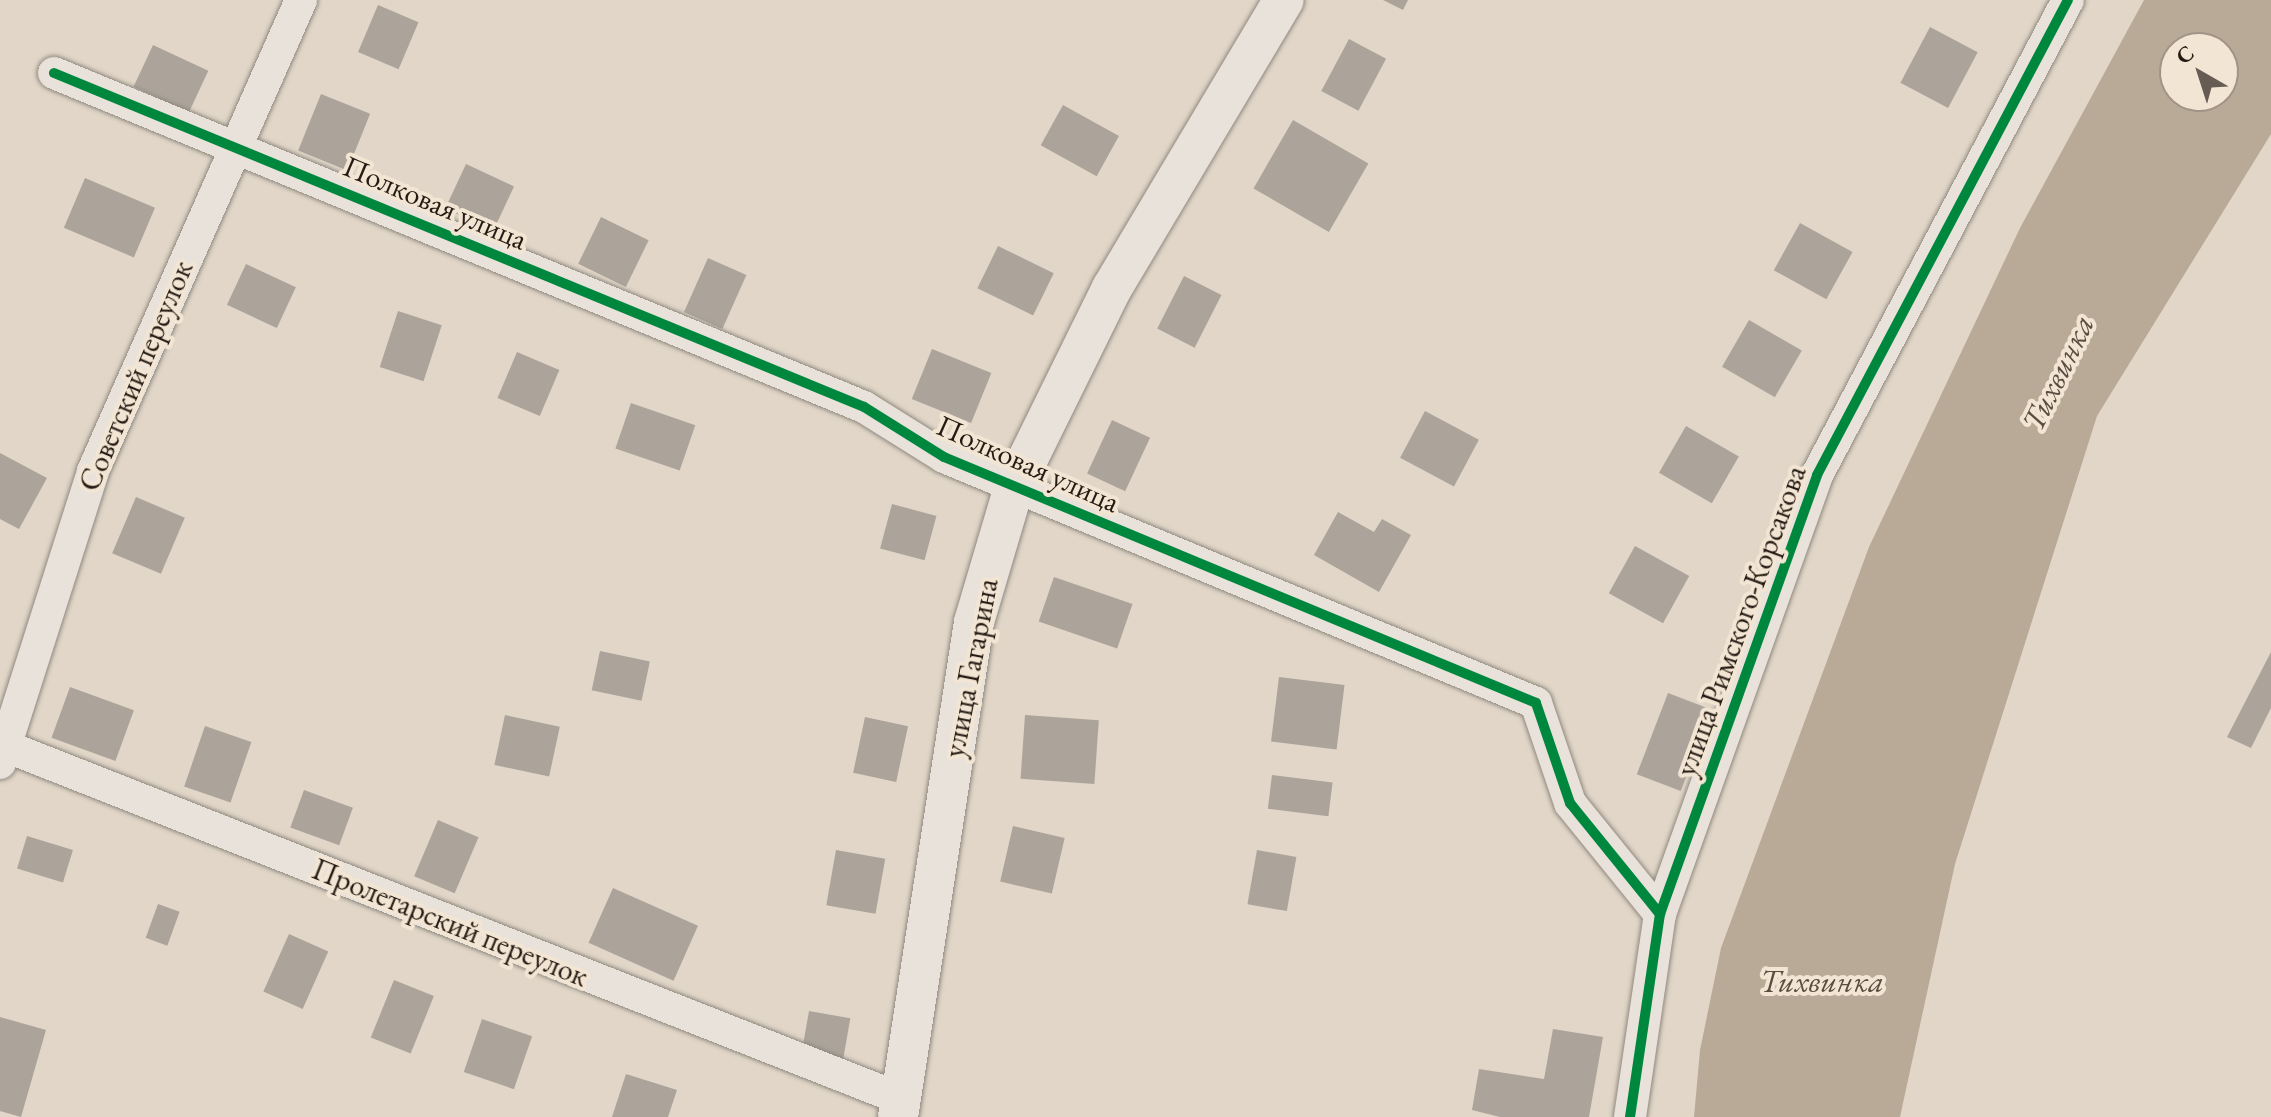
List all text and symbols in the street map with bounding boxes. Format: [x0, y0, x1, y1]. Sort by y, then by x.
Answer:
north arrow [2159, 32, 2239, 112]
text: С [2170, 38, 2200, 71]
street label: Полковая улица [338, 148, 532, 258]
street label: Советский переулок [71, 255, 201, 497]
water label: Тихвинка [2014, 309, 2102, 437]
street label: Полковая улица [931, 408, 1125, 520]
street label: улица Римского-Корсакова [1668, 461, 1814, 781]
street label: улица Гагарина [936, 575, 1006, 761]
street label: Пролетарский переулок [307, 851, 593, 995]
water label: Тихвинка [1760, 962, 1884, 1000]

